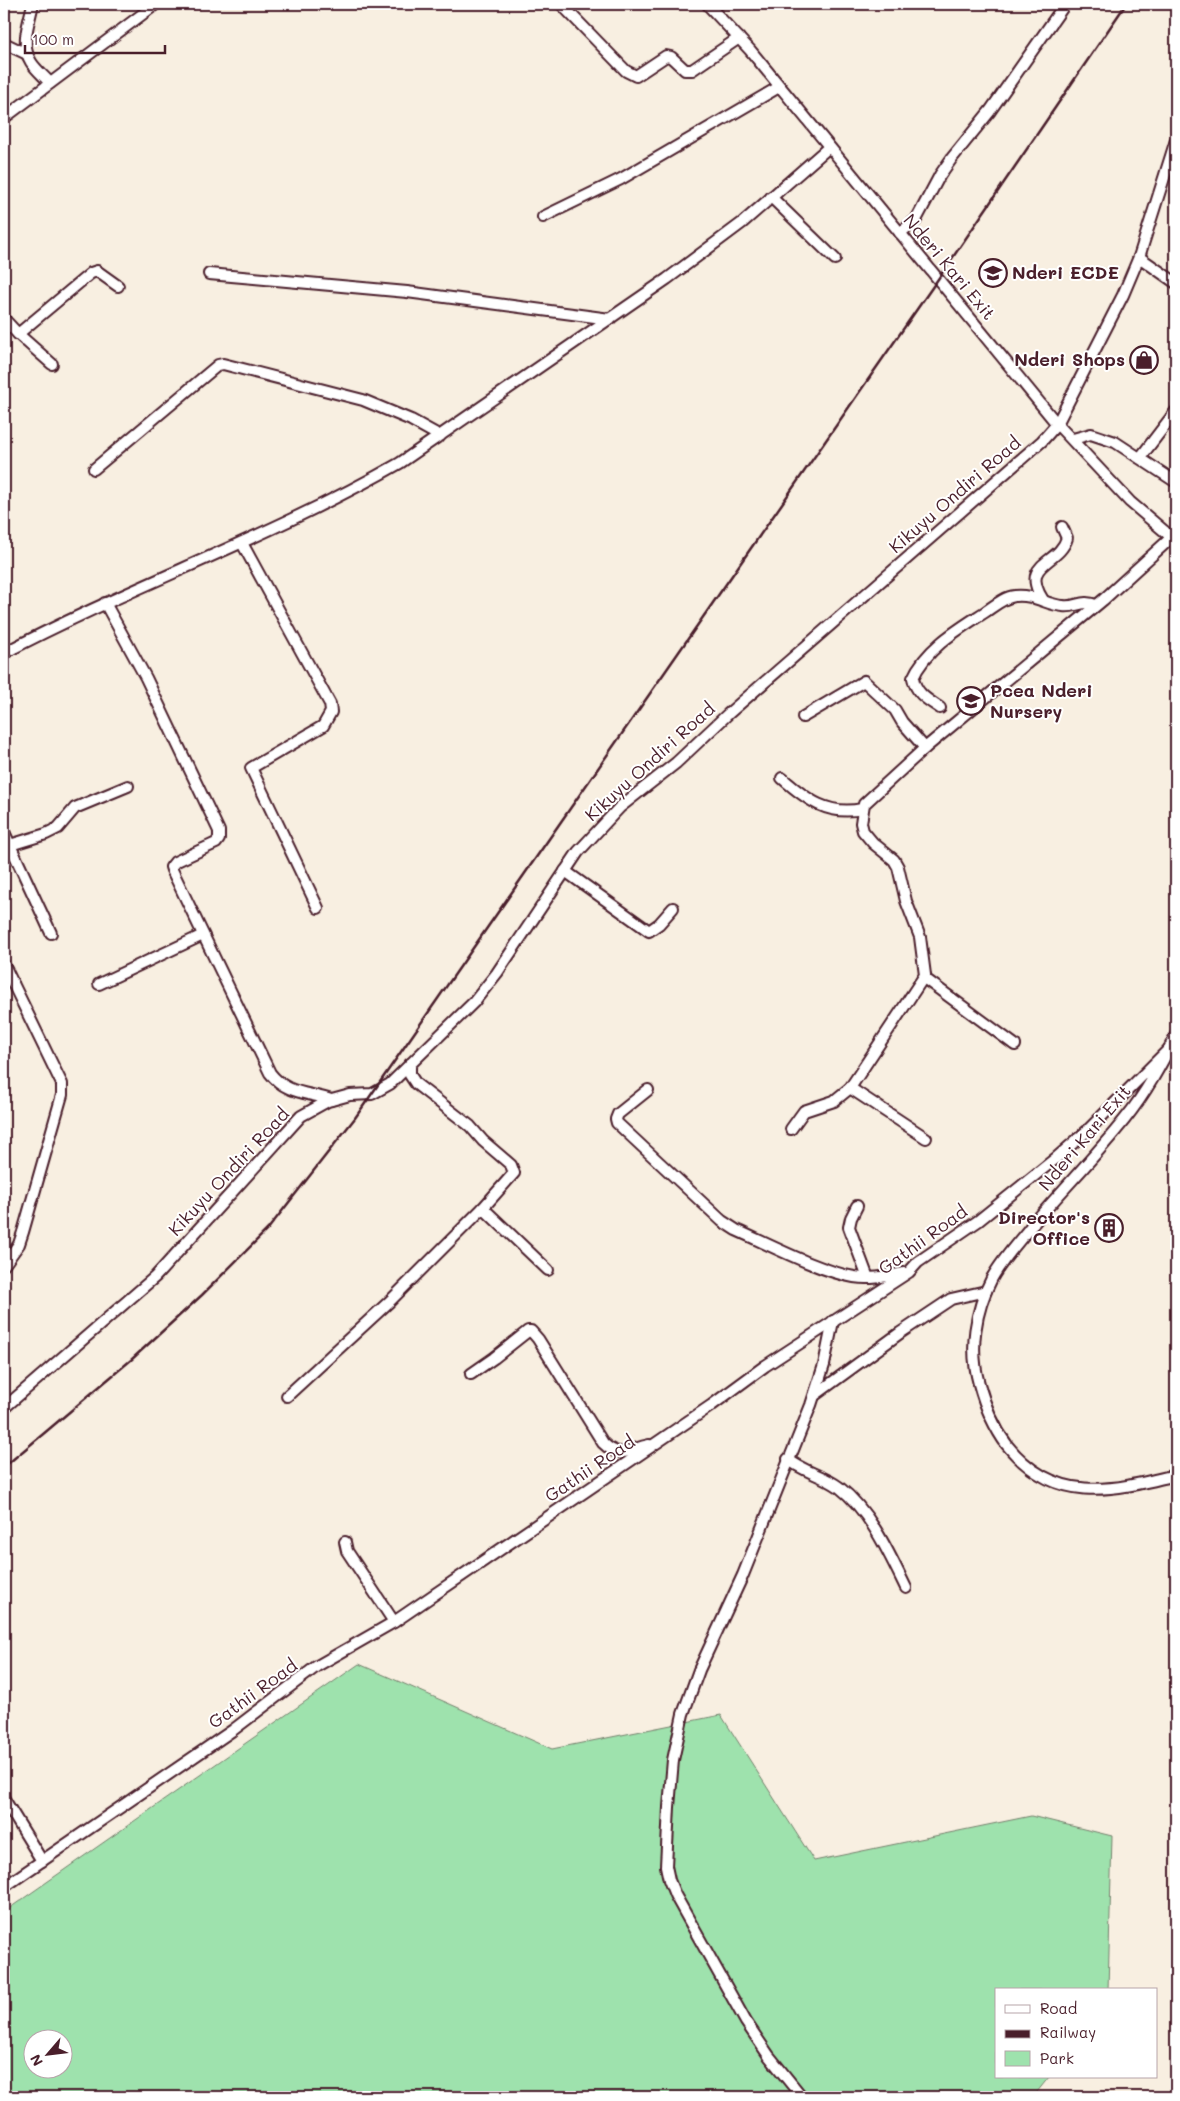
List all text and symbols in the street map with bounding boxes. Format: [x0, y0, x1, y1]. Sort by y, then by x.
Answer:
scale bar [25, 22, 165, 54]
text: 100 m [32, 29, 74, 49]
street label: Nderi Kari Exit [898, 208, 1001, 324]
school or university icon: Nderi ECDE [978, 258, 1008, 288]
place label: Nderi ECDE [1012, 260, 1119, 284]
shop icon: Nderi Shops [1129, 345, 1159, 375]
place label: Nderi Shops [1014, 347, 1125, 371]
street label: Kikuyu Ondiri Road [883, 430, 1025, 558]
place label: Pcea Nderi Nursery [990, 678, 1093, 723]
school or university icon: Pcea Nderi Nursery [956, 686, 986, 716]
street label: Kikuyu Ondiri Road [579, 696, 719, 826]
street label: Nderi Kari Exit [1033, 1079, 1136, 1195]
street label: Kikuyu Ondiri Road [162, 1102, 294, 1241]
street label: Gathii Road [873, 1199, 972, 1280]
place label: Director's Office [998, 1205, 1090, 1250]
building icon: Director's Office [1094, 1213, 1124, 1243]
street label: Gathii Road [540, 1429, 639, 1507]
street label: Gathii Road [203, 1653, 302, 1734]
legend [995, 1988, 1158, 2078]
text: Road [1040, 1998, 1077, 2018]
text: Railway [1040, 2022, 1096, 2042]
north arrow [22, 2028, 72, 2078]
text: Park [1040, 2048, 1074, 2068]
text: N [25, 2051, 47, 2069]

